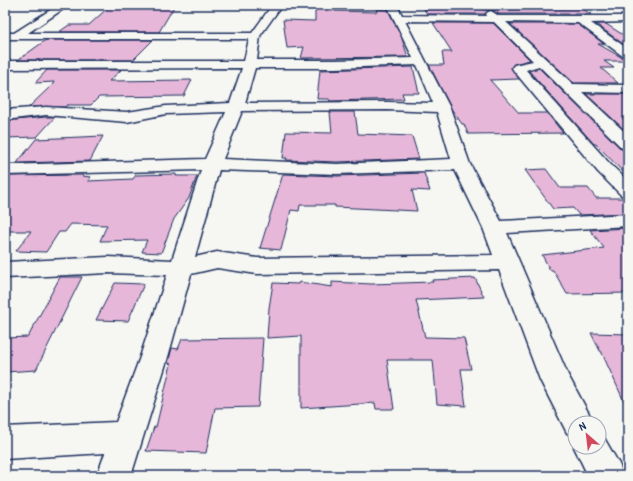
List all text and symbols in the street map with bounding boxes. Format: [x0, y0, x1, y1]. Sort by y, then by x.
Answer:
north arrow [567, 415, 607, 455]
text: N [576, 419, 588, 434]

